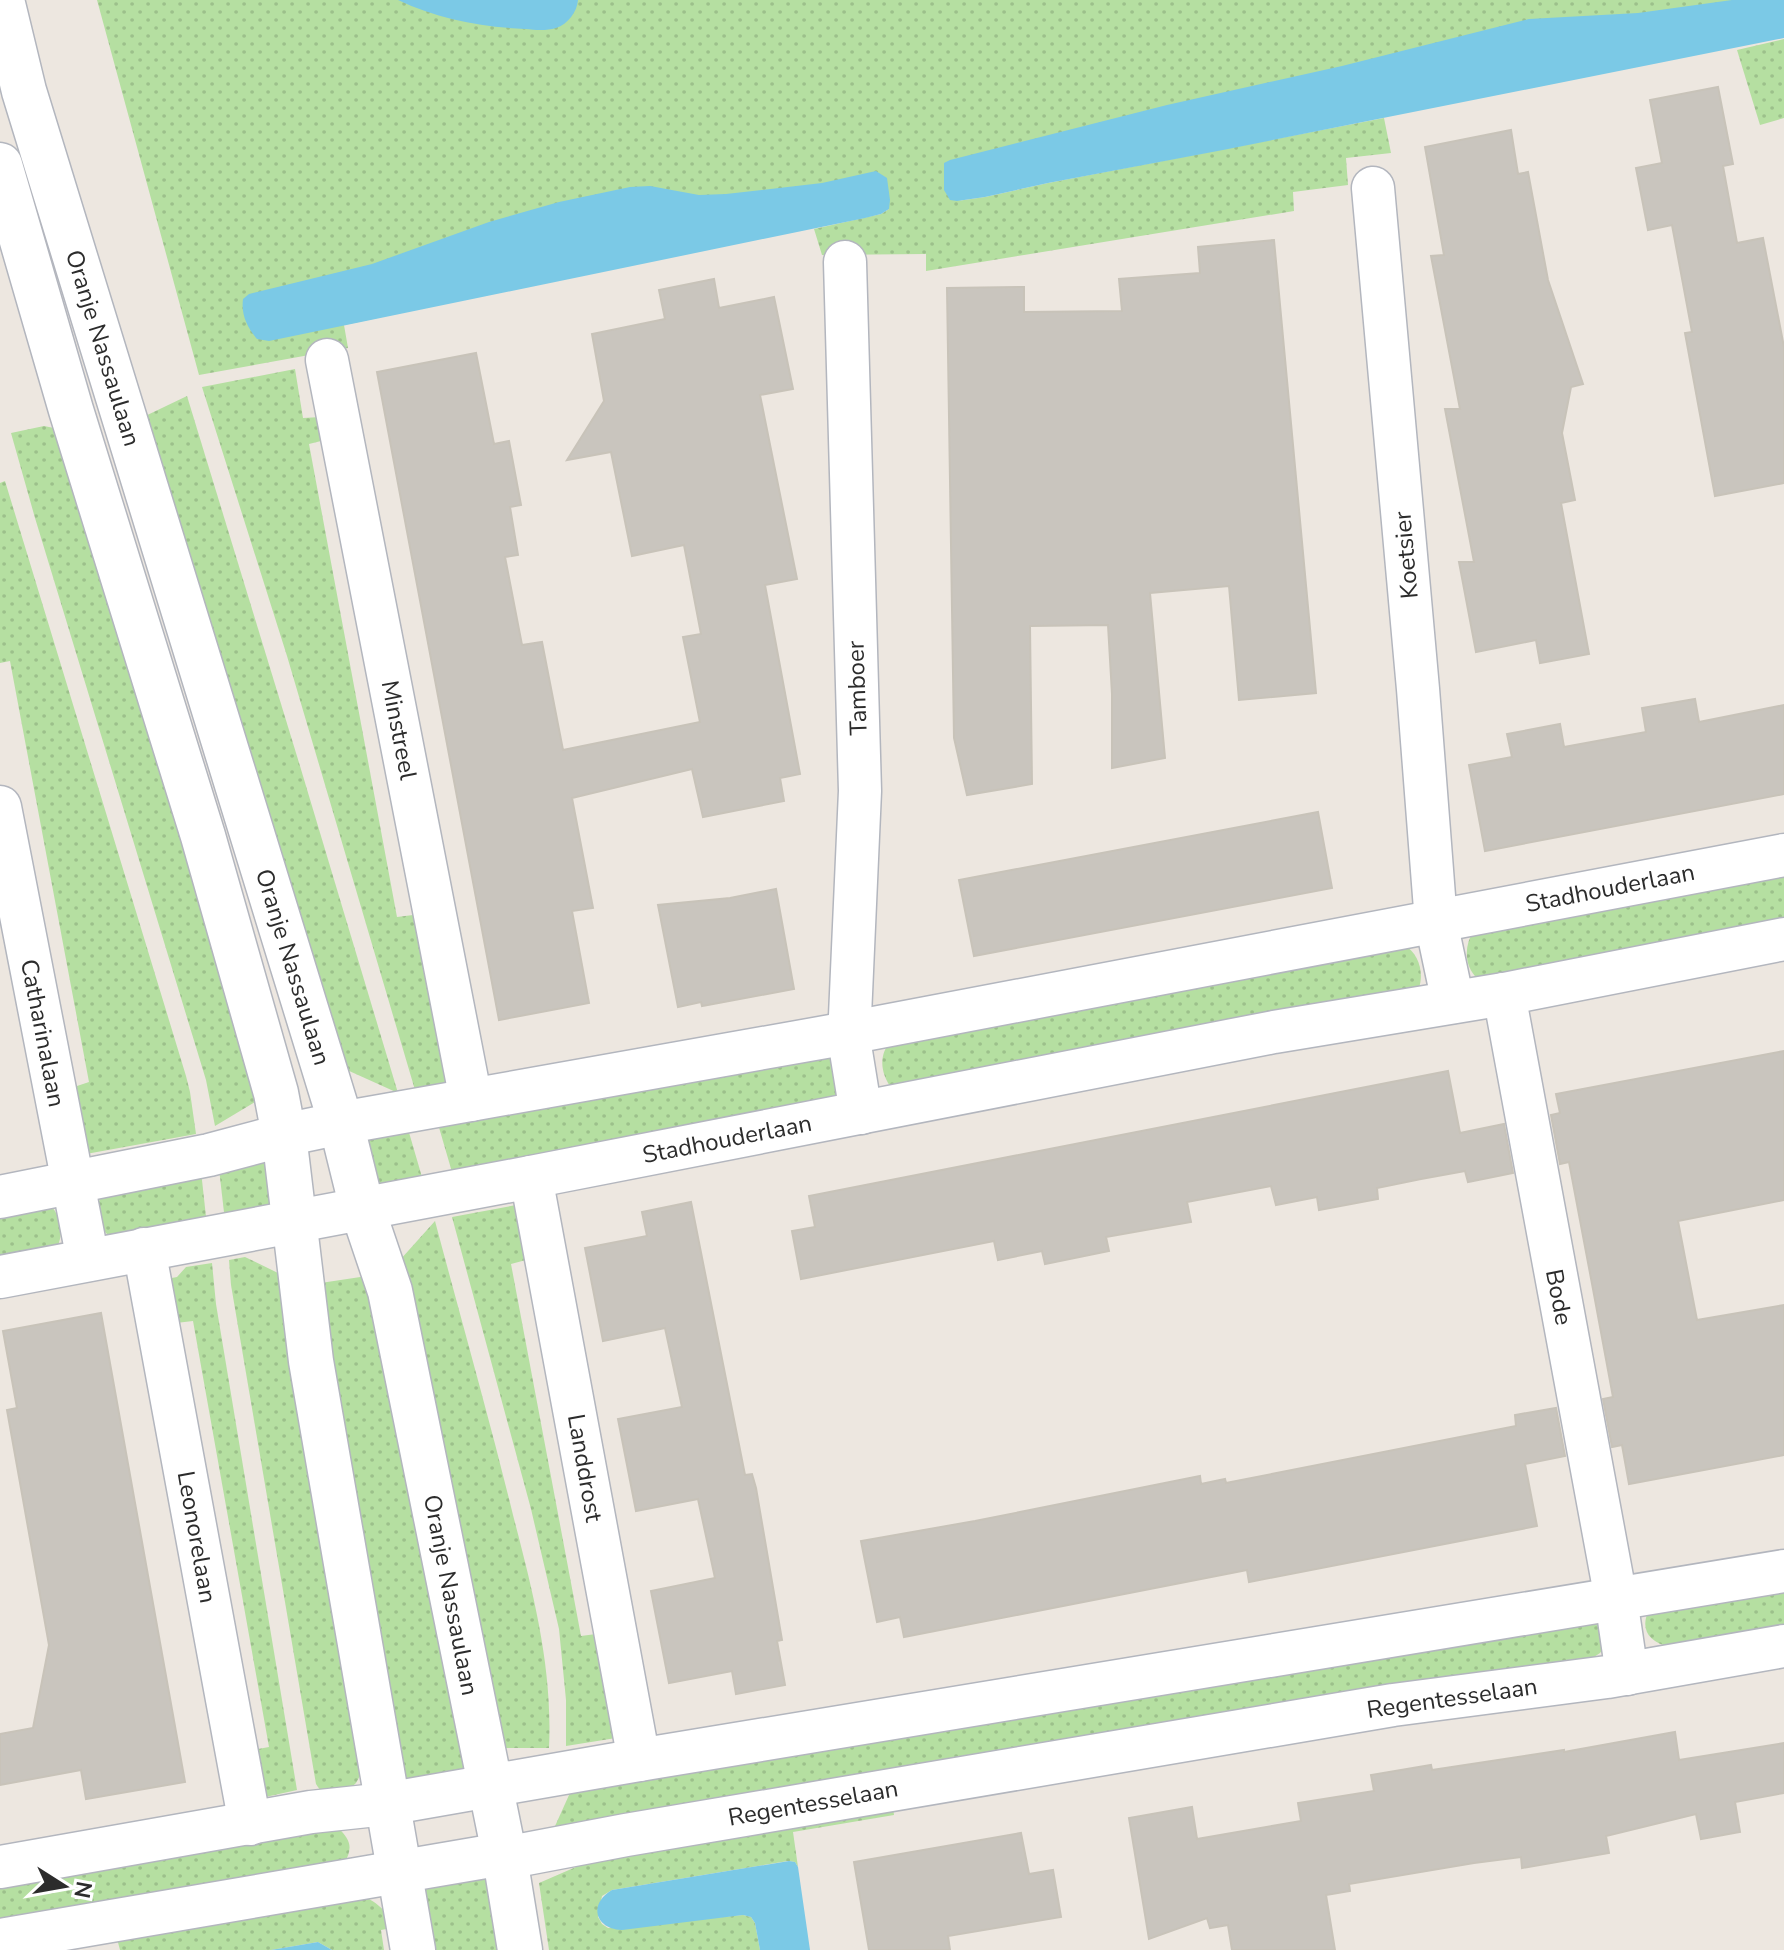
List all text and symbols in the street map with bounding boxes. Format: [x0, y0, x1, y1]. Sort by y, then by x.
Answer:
street label: Oranje Nassaulaan [58, 246, 148, 450]
street label: Koetsier [1386, 510, 1426, 600]
street label: Tamboer [839, 640, 875, 736]
street label: Minstreel [374, 678, 424, 782]
street label: Stadhouderlaan [1523, 856, 1697, 920]
street label: Oranje Nassaulaan [248, 865, 338, 1069]
street label: Catharinalaan [13, 956, 73, 1110]
street label: Stadhouderlaan [640, 1107, 814, 1171]
street label: Bode [1538, 1266, 1580, 1328]
street label: Landdrost [560, 1412, 610, 1525]
street label: Leonorelaan [170, 1469, 224, 1605]
street label: Oranje Nassaulaan [416, 1492, 486, 1698]
street label: Regentesselaan [1365, 1670, 1539, 1726]
street label: Regentesselaan [725, 1772, 901, 1834]
north arrow [24, 1846, 104, 1926]
text: N [66, 1879, 99, 1901]

